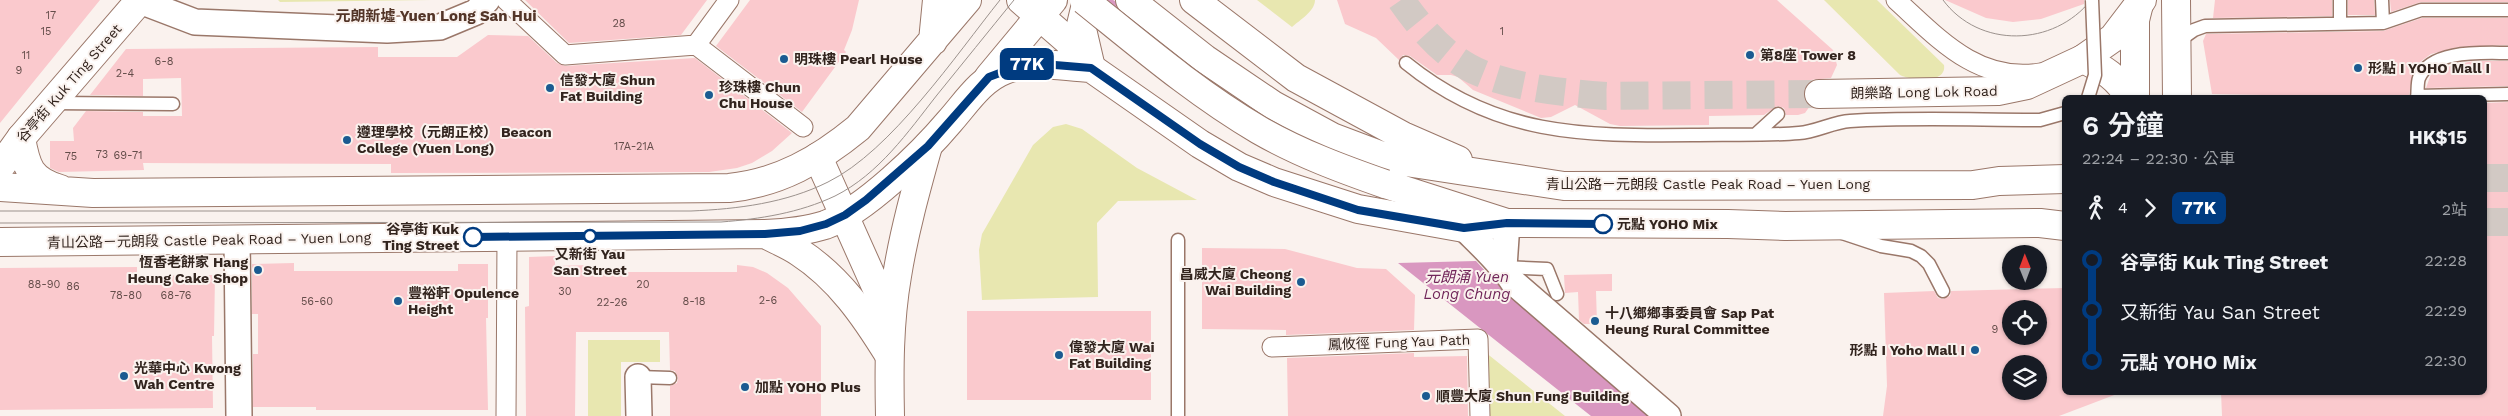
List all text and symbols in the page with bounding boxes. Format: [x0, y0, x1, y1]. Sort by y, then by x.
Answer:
district label: 元朗新墟 Yuen Long San Hui [335, 7, 537, 25]
house number: 17 [46, 9, 56, 22]
house number: 28 [612, 17, 626, 30]
street label: 谷亭街 Kuk Ting Street [13, 21, 125, 145]
house number: 15 [41, 25, 51, 38]
house number: 1 [1500, 25, 1504, 38]
place label: 第8座 Tower 8 [1760, 47, 1856, 63]
line badge: 77K [998, 48, 1056, 80]
house number: 11 [22, 49, 30, 62]
marker: 第8座 Tower 8 [1744, 49, 1756, 61]
place label: 明珠樓 Pearl House [794, 51, 923, 67]
marker: 明珠樓 Pearl House [778, 53, 790, 65]
text: 77K [1010, 53, 1044, 74]
house number: 6-8 [154, 55, 174, 68]
place label: 形點 I YOHO Mall I [2368, 60, 2490, 76]
marker: 形點 I YOHO Mall I [2352, 62, 2364, 74]
house number: 9 [16, 64, 23, 77]
house number: 2-4 [116, 67, 135, 80]
place label: 信發大廈 Shun Fat Building [560, 72, 655, 104]
place label: 珍珠樓 Chun Chu House [719, 79, 801, 111]
marker: 信發大廈 Shun Fat Building [544, 82, 556, 94]
street label: 朗樂路 Long Lok Road [1850, 83, 1998, 101]
marker: 珍珠樓 Chun Chu House [703, 89, 715, 101]
text: 6 分鐘 [2082, 109, 2164, 142]
place label: 遵理學校（元朗正校） Beacon College (Yuen Long) [357, 124, 552, 156]
text: HK$15 [2409, 126, 2467, 149]
marker: 遵理學校（元朗正校） Beacon College (Yuen Long) [341, 134, 353, 146]
house number: 17A-21A [614, 140, 654, 153]
house number: 73 [96, 148, 108, 161]
house number: 69-71 [114, 149, 142, 162]
text: 22:24 – 22:30 · 公車 [2082, 149, 2235, 168]
house number: 75 [65, 150, 77, 163]
street label: 青山公路－元朗段 Castle Peak Road – Yuen Long [1546, 176, 1871, 192]
icon: walk [2082, 194, 2110, 222]
icon: forward [2136, 194, 2164, 222]
text: 77K [2182, 197, 2216, 218]
text: 4 [2118, 198, 2128, 217]
text: 2站 [2442, 200, 2467, 219]
marker: 元點 YOHO Mix [1593, 214, 1613, 234]
place label: 元點 YOHO Mix [1617, 216, 1718, 232]
place label: 谷亭街 Kuk Ting Street [382, 221, 459, 253]
marker: 谷亭街 Kuk Ting Street [463, 227, 483, 247]
street label: 青山公路－元朗段 Castle Peak Road – Yuen Long [47, 229, 372, 251]
marker: 又新街 Yau San Street [583, 229, 597, 243]
north arrow [2002, 245, 2048, 290]
map controls [2002, 245, 2047, 400]
place label: 又新街 Yau San Street [553, 246, 627, 278]
text: 谷亭街 Kuk Ting Street [2120, 251, 2328, 274]
text: 22:28 [2424, 251, 2467, 270]
place label: 恆香老餅家 Hang Heung Cake Shop [127, 254, 248, 286]
marker: 恆香老餅家 Hang Heung Cake Shop [252, 264, 264, 276]
place label: 昌威大廈 Cheong Wai Building [1180, 266, 1291, 298]
water label: 元朗涌 Yuen Long Chung [1424, 268, 1510, 303]
marker: 昌威大廈 Cheong Wai Building [1295, 276, 1307, 288]
house number: 88-90 [28, 278, 60, 291]
house number: 20 [636, 278, 650, 291]
house number: 86 [66, 280, 80, 293]
place label: 豐裕軒 Opulence Height [408, 285, 519, 317]
house number: 30 [558, 285, 572, 298]
house number: 78-80 [110, 289, 142, 302]
house number: 68-76 [160, 289, 192, 302]
house number: 2-6 [759, 294, 778, 307]
house number: 56-60 [301, 295, 333, 308]
marker: 豐裕軒 Opulence Height [392, 295, 404, 307]
house number: 8-18 [682, 295, 706, 308]
house number: 22-26 [597, 296, 628, 309]
button: locate [2002, 300, 2047, 345]
text: 又新街 Yau San Street [2120, 301, 2320, 324]
text: 22:29 [2424, 301, 2467, 320]
place label: 十八鄉鄉事委員會 Sap Pat Heung Rural Committee [1605, 305, 1774, 337]
marker: 十八鄉鄉事委員會 Sap Pat Heung Rural Committee [1589, 315, 1601, 327]
house number: 9 [1992, 323, 1999, 336]
street label: 鳳攸徑 Fung Yau Path [1328, 332, 1470, 352]
place label: 偉發大廈 Wai Fat Building [1069, 339, 1155, 371]
place label: 形點 I Yoho Mall I [1850, 342, 1965, 358]
marker: 形點 I Yoho Mall I [1969, 344, 1981, 356]
marker: 偉發大廈 Wai Fat Building [1053, 349, 1065, 361]
text: 元點 YOHO Mix [2120, 351, 2257, 374]
text: 22:30 [2424, 351, 2467, 370]
button: layers [2002, 355, 2047, 400]
place label: 光華中心 Kwong Wah Centre [134, 360, 241, 392]
marker: 光華中心 Kwong Wah Centre [118, 370, 130, 382]
place label: 加點 YOHO Plus [755, 379, 861, 395]
marker: 加點 YOHO Plus [739, 381, 751, 393]
place label: 順豐大廈 Shun Fung Building [1436, 388, 1629, 404]
marker: 順豐大廈 Shun Fung Building [1420, 390, 1432, 402]

